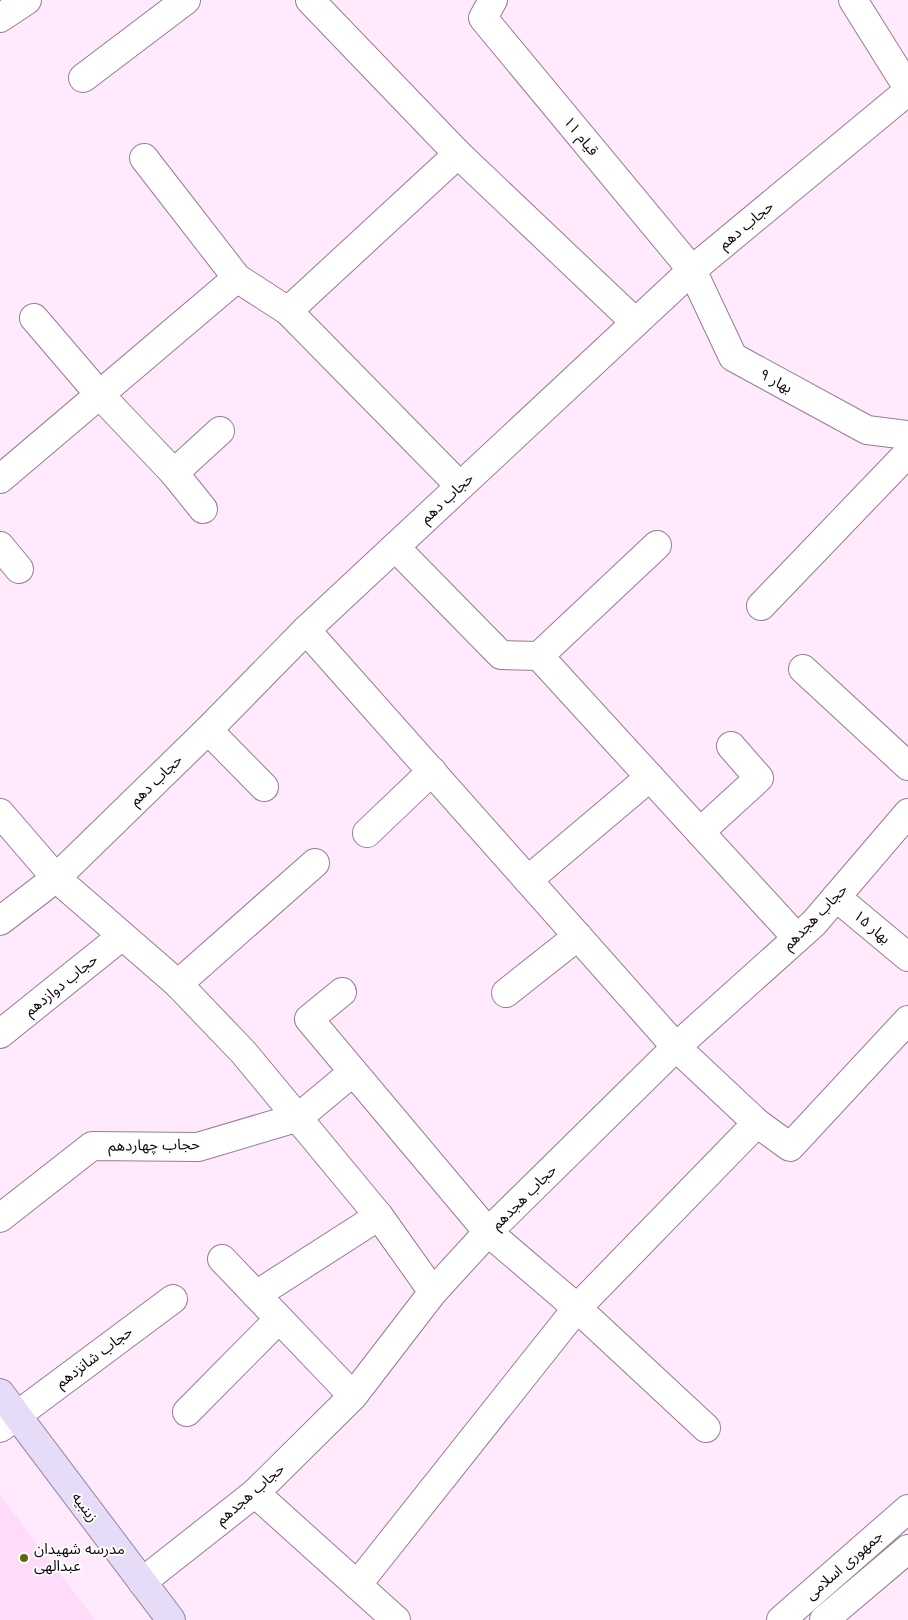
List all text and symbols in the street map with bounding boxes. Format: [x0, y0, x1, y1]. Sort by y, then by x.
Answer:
street label: قیام ۱۱ [558, 113, 602, 161]
street label: حجاب دهم [715, 197, 778, 255]
street label: بهار ۹ [757, 365, 795, 397]
street label: حجاب دهم [417, 469, 479, 529]
street label: حجاب دهم [126, 750, 188, 811]
street label: حجاب هجدهم [779, 880, 853, 955]
street label: بهار ۱۵ [850, 906, 894, 948]
street label: حجاب دوازدهم [21, 950, 102, 1021]
street label: حجاب چهاردهم [108, 1135, 200, 1157]
street label: حجاب هجدهم [488, 1160, 562, 1235]
street label: حجاب شانزدهم [52, 1322, 137, 1393]
street label: حجاب هجدهم [212, 1459, 289, 1530]
street label: زینبیه [68, 1489, 102, 1525]
street label: جمهوری اسلامی [802, 1526, 886, 1603]
place label: مدرسه شهیدان عبدالهی [34, 1540, 125, 1575]
marker: مدرسه شهیدان عبدالهی [18, 1552, 30, 1564]

